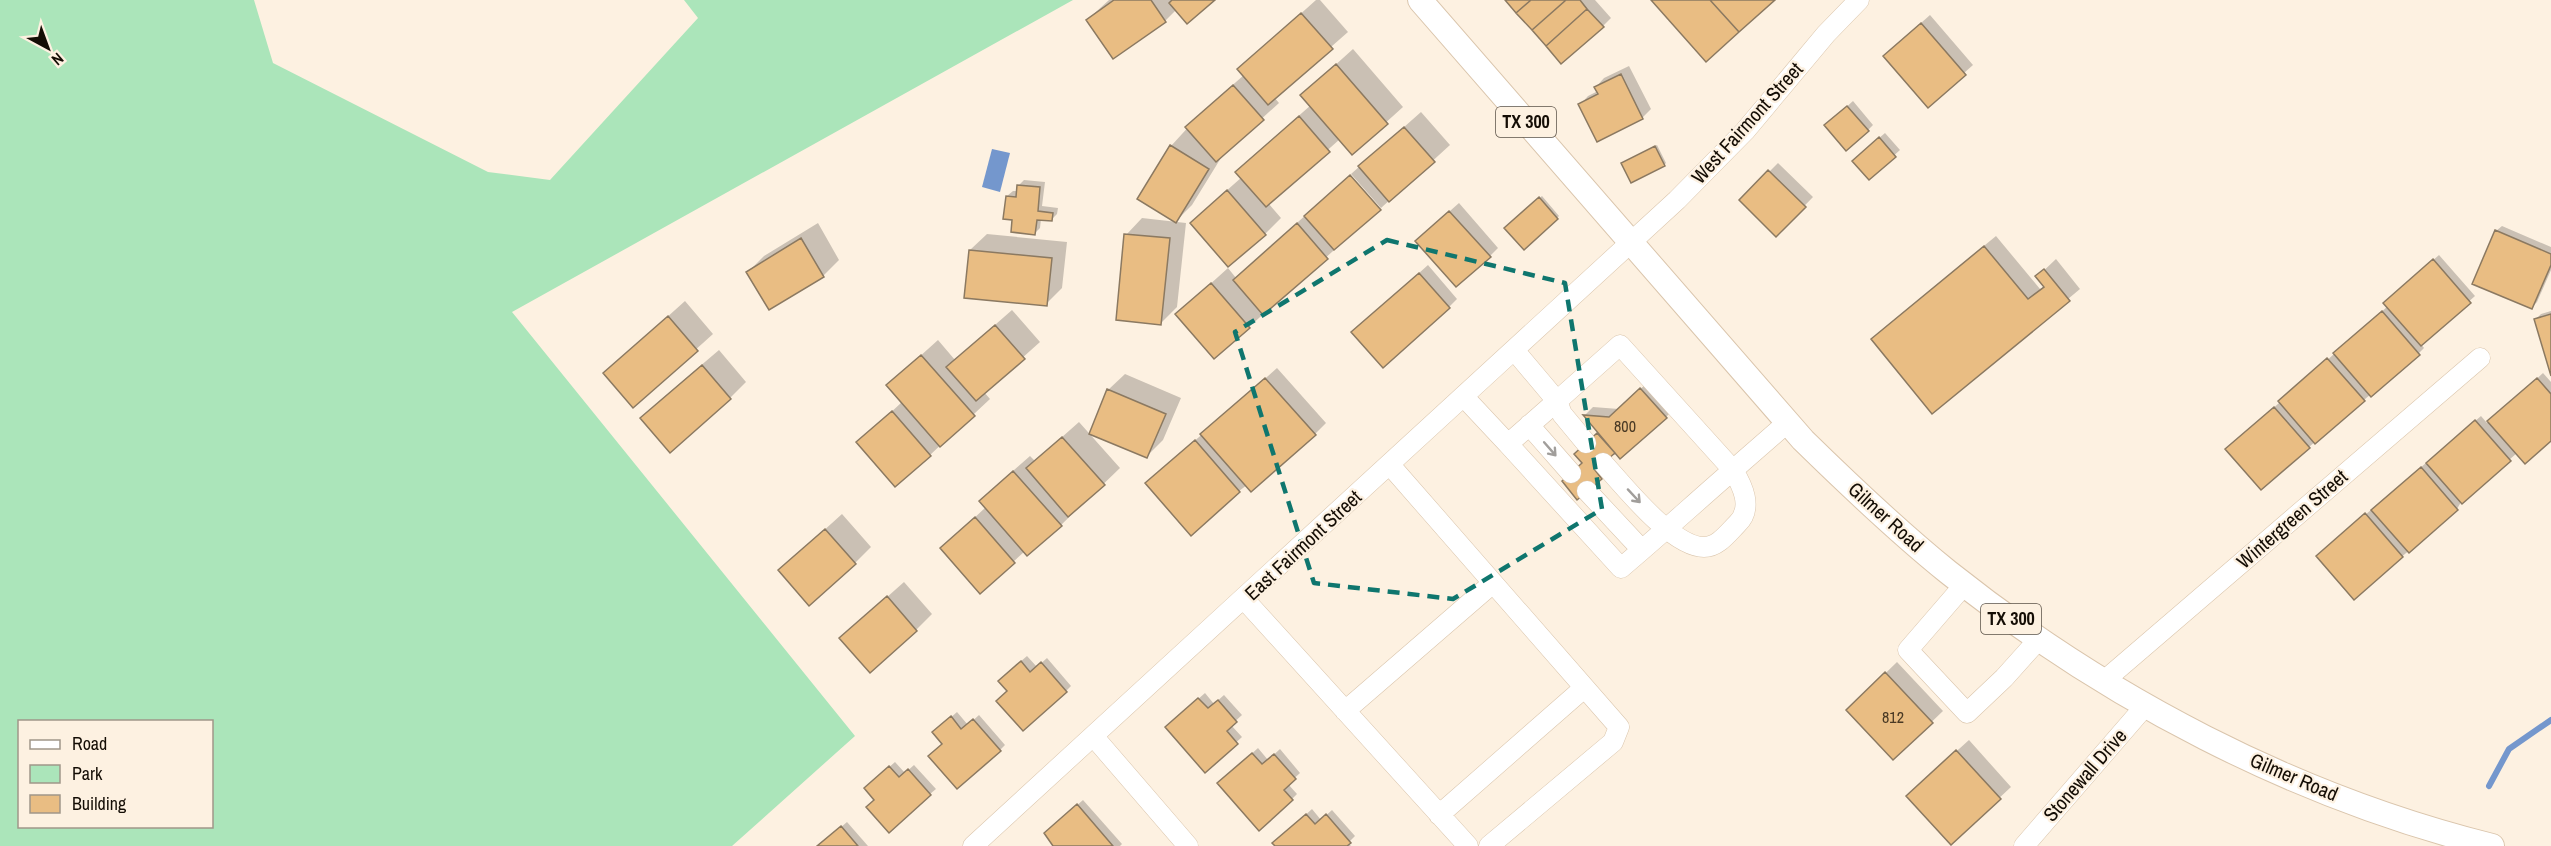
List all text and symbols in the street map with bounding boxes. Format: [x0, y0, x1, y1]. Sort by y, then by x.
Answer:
north arrow [18, 18, 78, 78]
text: N [47, 48, 69, 71]
street label: West Fairmont Street [1685, 56, 1809, 189]
road number: TX 300 [1496, 107, 1556, 137]
house number: 800 [1614, 415, 1636, 437]
one-way arrow [1543, 441, 1557, 456]
street label: Wintergreen Street [2231, 463, 2353, 574]
street label: Gilmer Road [1843, 475, 1930, 558]
street label: East Fairmont Street [1238, 483, 1367, 606]
one-way arrow [1627, 488, 1641, 503]
road number: TX 300 [1981, 604, 2041, 634]
house number: 812 [1882, 706, 1904, 728]
legend [18, 720, 213, 828]
street label: Stonewall Drive [2037, 722, 2132, 827]
text: Road [72, 731, 107, 756]
street label: Gilmer Road [2246, 746, 2342, 807]
text: Park [72, 761, 103, 786]
text: Building [72, 791, 127, 816]

